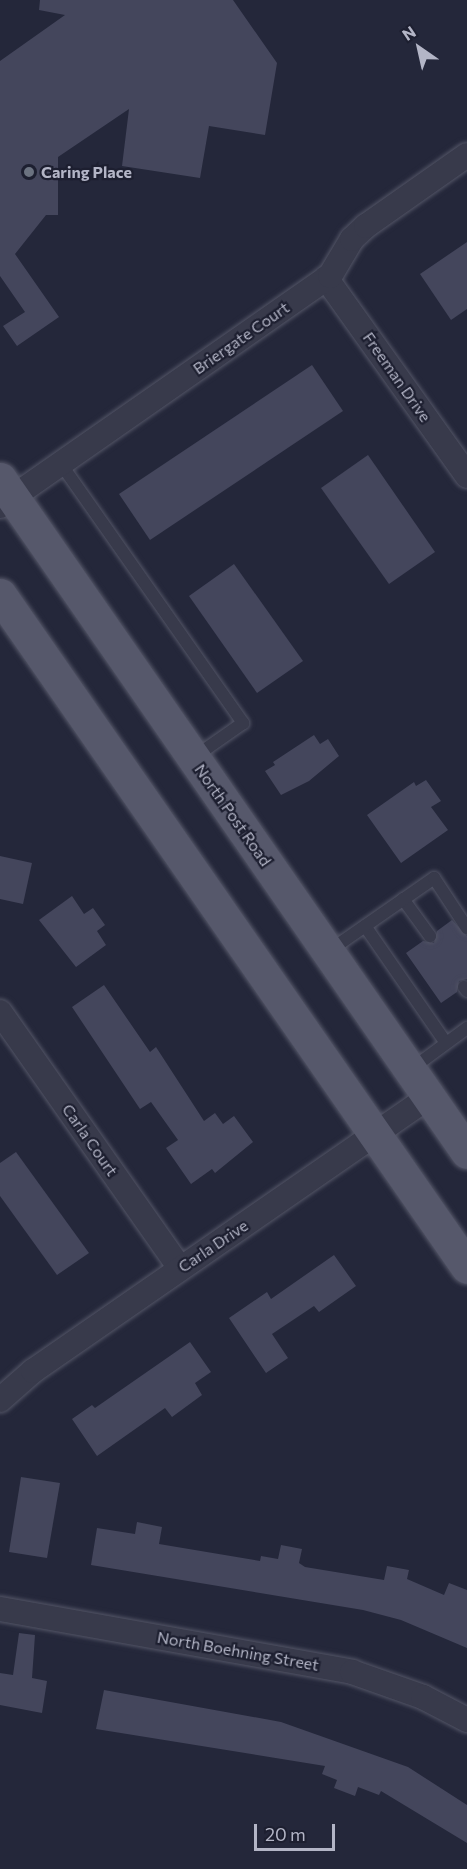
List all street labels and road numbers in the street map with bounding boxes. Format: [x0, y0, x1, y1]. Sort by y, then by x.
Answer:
street label: Briergate Court [189, 298, 293, 378]
street label: Freeman Drive [359, 328, 435, 426]
street label: North Post Road [191, 760, 275, 870]
street label: Carla Court [58, 1100, 122, 1180]
street label: Carla Drive [175, 1216, 251, 1276]
street label: North Boehning Street [156, 1627, 320, 1675]

